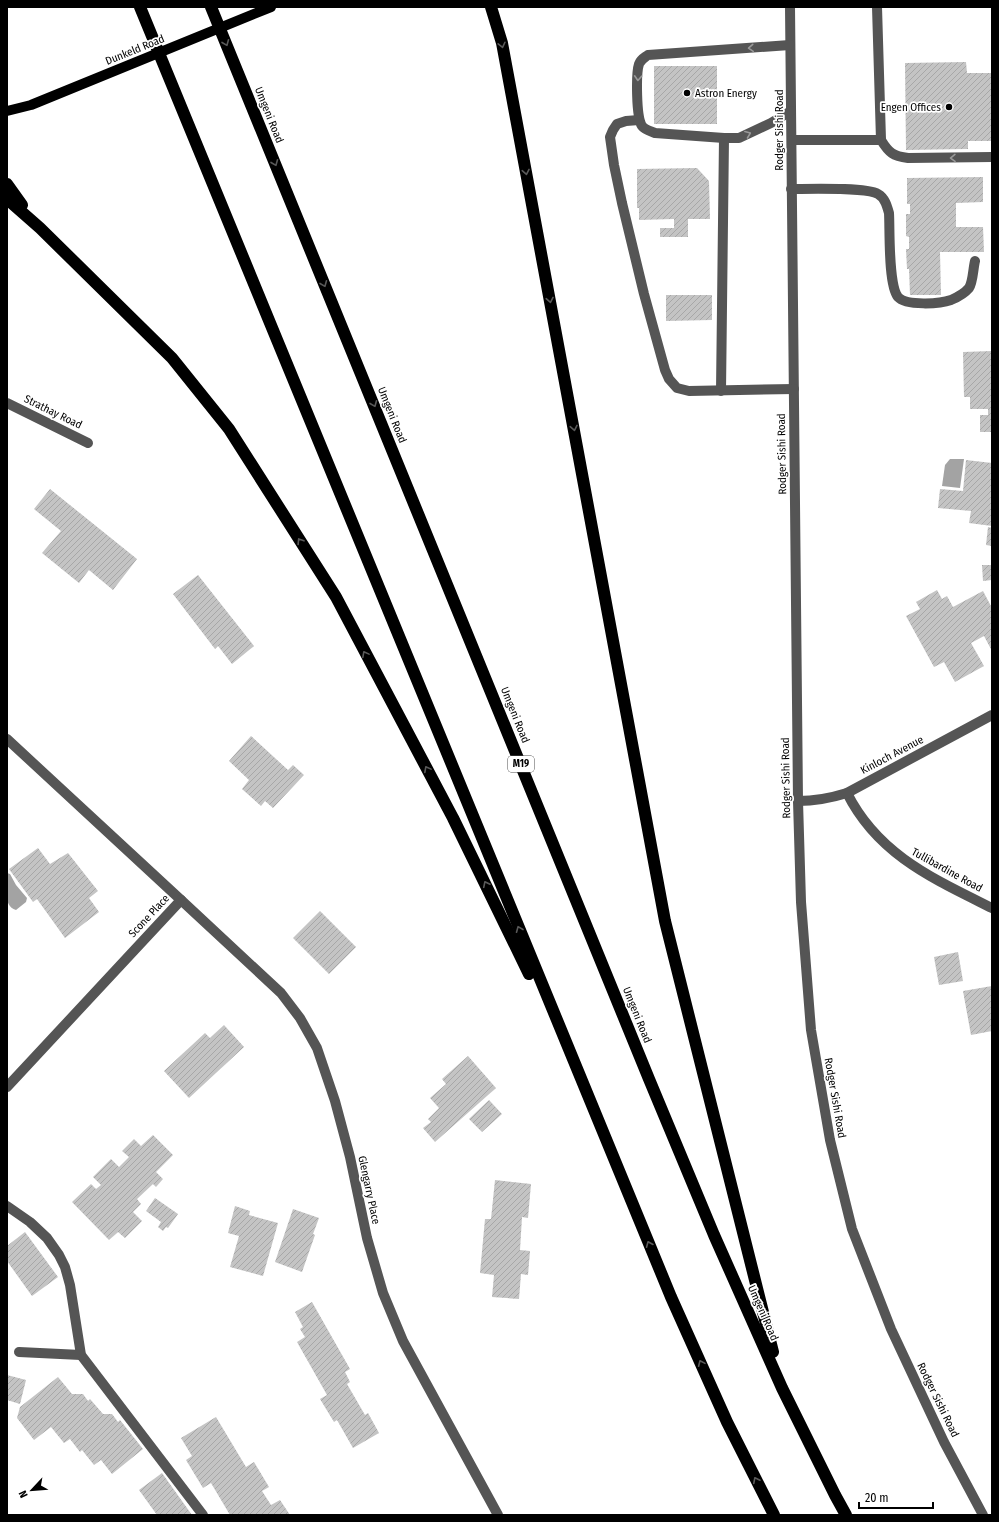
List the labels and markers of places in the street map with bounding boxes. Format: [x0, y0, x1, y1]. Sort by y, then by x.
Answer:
place label: Astron Energy [695, 87, 757, 100]
marker: Astron Energy [682, 88, 692, 98]
place label: Engen Offices [881, 101, 941, 114]
marker: Engen Offices [944, 102, 954, 112]

